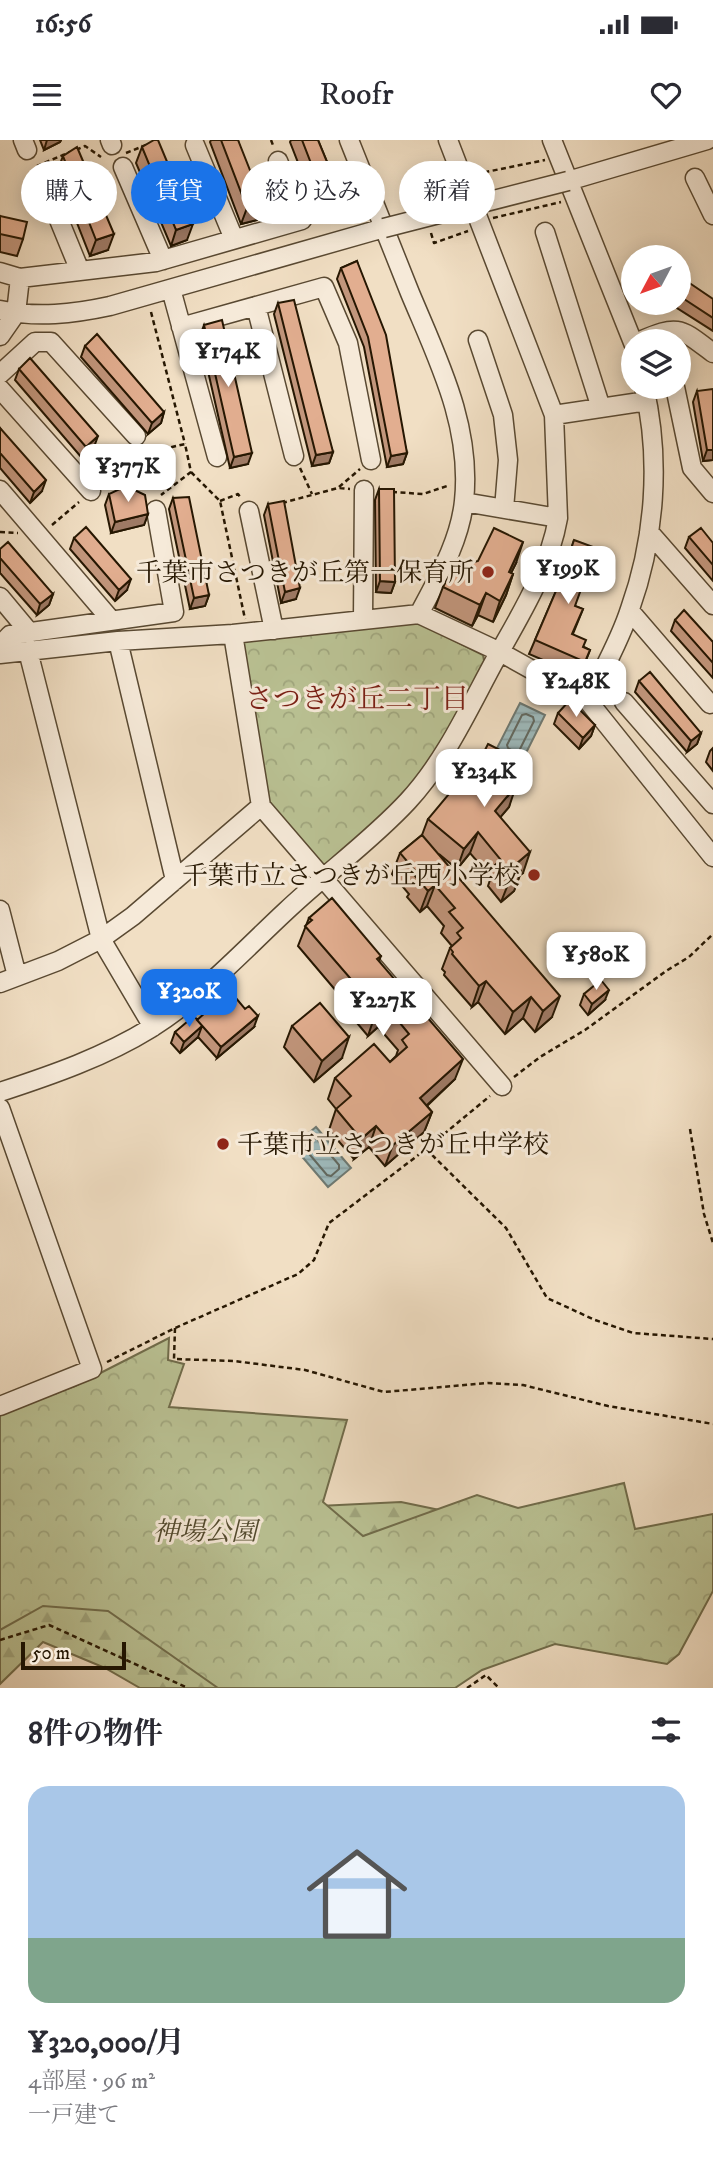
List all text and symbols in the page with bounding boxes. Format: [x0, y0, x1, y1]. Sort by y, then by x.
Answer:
text: 16:56 [35, 8, 91, 41]
text: Roofr [319, 75, 394, 115]
icon: menu [28, 76, 66, 114]
icon: heart [647, 76, 685, 114]
chip: 購入 [21, 161, 117, 224]
chip: 賃貸 [131, 161, 227, 224]
chip: 絞り込み [241, 161, 385, 224]
chip: 新着 [399, 161, 495, 224]
north arrow [621, 245, 691, 315]
map controls [621, 245, 691, 399]
button: layers [621, 329, 691, 399]
pin: ¥174K [179, 330, 277, 389]
text: ¥174K [195, 337, 261, 366]
pin: ¥377K [79, 444, 177, 504]
text: ¥377K [96, 452, 160, 481]
pin: ¥199K [519, 546, 617, 606]
text: ¥199K [537, 554, 599, 583]
place label: 千葉市さつきが丘第一保育所 [136, 557, 474, 590]
marker: 千葉市さつきが丘第一保育所 [480, 564, 496, 580]
pin: ¥248K [527, 660, 625, 719]
text: ¥248K [542, 667, 610, 696]
district label: さつきが丘二丁目 [245, 682, 469, 717]
pin: ¥234K [435, 750, 533, 809]
text: ¥234K [452, 757, 516, 786]
place label: 千葉市立さつきが丘西小学校 [182, 860, 520, 893]
marker: 千葉市立さつきが丘西小学校 [526, 867, 542, 883]
pin: ¥580K [547, 932, 645, 992]
text: ¥580K [563, 940, 629, 969]
pin: ¥320K [140, 970, 238, 1029]
text: ¥320K [157, 977, 221, 1006]
pin: ¥227K [334, 978, 432, 1038]
text: ¥227K [350, 986, 416, 1015]
place label: 千葉市立さつきが丘中学校 [237, 1129, 549, 1162]
marker: 千葉市立さつきが丘中学校 [215, 1136, 231, 1152]
park label: 神場公園 [153, 1516, 261, 1549]
scale bar [21, 1639, 126, 1671]
text: 50 m [32, 1642, 70, 1665]
icon: filters [647, 1711, 685, 1749]
text: 8件の物件 [28, 1716, 163, 1753]
icon: home [294, 1831, 420, 1957]
text: ¥320,000/月 [28, 2025, 185, 2062]
text: 4部屋 · 96 m² [28, 2067, 155, 2096]
text: 一戸建て [28, 2101, 120, 2130]

